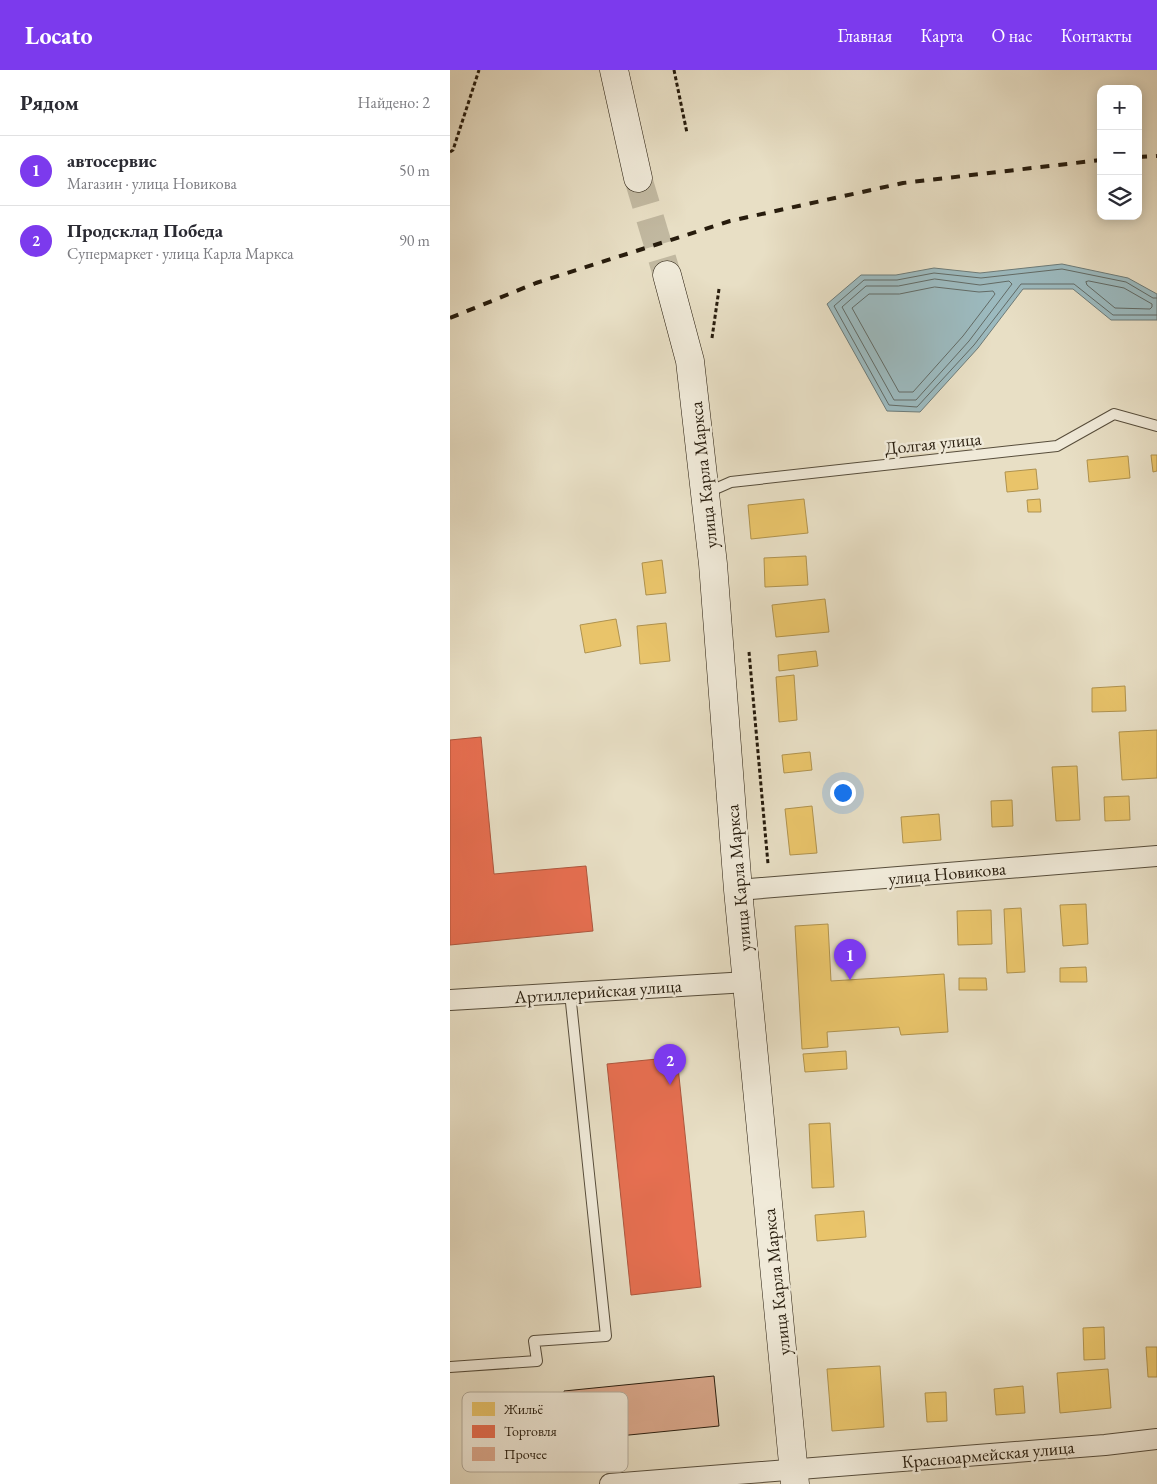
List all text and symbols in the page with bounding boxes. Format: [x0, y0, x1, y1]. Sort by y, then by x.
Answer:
text: Locato [25, 20, 93, 51]
text: Главная [838, 24, 892, 47]
text: Карта [920, 24, 963, 47]
text: О нас [991, 24, 1033, 47]
text: Контакты [1061, 24, 1132, 47]
map controls [1097, 85, 1142, 220]
button: + [1097, 85, 1142, 130]
text: Рядом [20, 89, 79, 116]
text: Найдено: 2 [358, 92, 430, 113]
button: − [1097, 130, 1142, 175]
text: автосервис [67, 148, 157, 173]
text: 1 [32, 160, 40, 181]
text: 50 m [399, 160, 430, 181]
text: Магазин · улица Новикова [67, 173, 237, 194]
button: layers [1097, 175, 1142, 220]
text: Продсклад Победа [67, 218, 223, 243]
text: 2 [32, 230, 40, 251]
text: 90 m [399, 230, 430, 251]
text: Супермаркет · улица Карла Маркса [67, 243, 294, 264]
street label: улица Карла Маркса [684, 399, 722, 550]
street label: Долгая улица [884, 426, 983, 460]
your location [830, 780, 856, 806]
street label: улица Карла Маркса [720, 803, 756, 953]
street label: улица Новикова [887, 856, 1008, 890]
pin: 1 [834, 939, 866, 980]
street label: Артиллерийская улица [513, 974, 683, 1008]
pin: 2 [654, 1044, 686, 1085]
street label: улица Карла Маркса [757, 1206, 795, 1357]
legend [462, 1392, 628, 1472]
text: Жильё [503, 1400, 544, 1418]
text: Торговля [504, 1422, 557, 1440]
street label: Красноармейская улица [901, 1435, 1076, 1473]
text: Прочее [504, 1445, 547, 1463]

